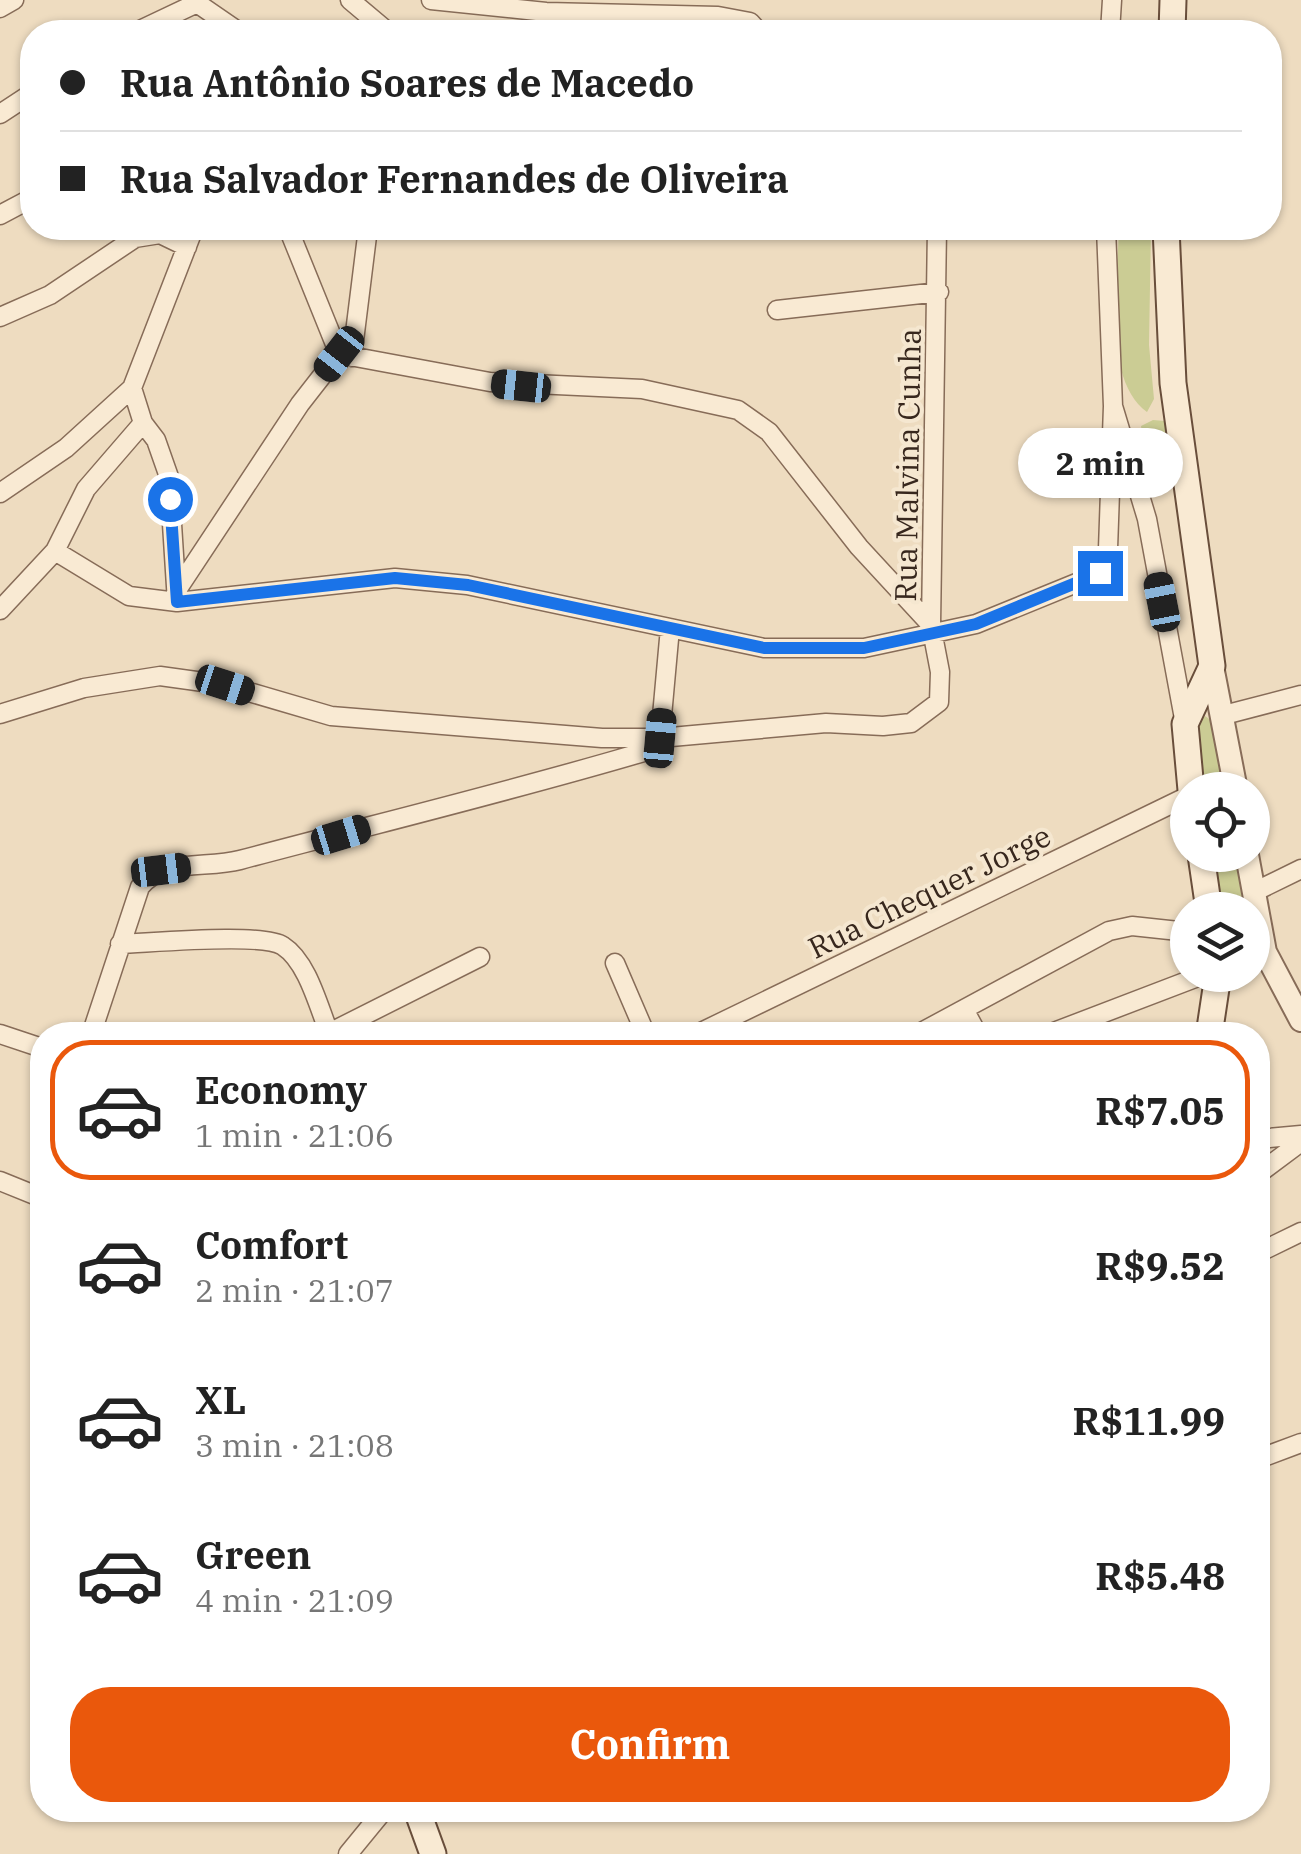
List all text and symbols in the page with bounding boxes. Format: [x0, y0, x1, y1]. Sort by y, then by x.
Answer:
text: Rua Antônio Soares de Macedo [120, 58, 694, 107]
text: Rua Salvador Fernandes de Oliveira [120, 154, 789, 203]
car [309, 321, 369, 387]
street label: Rua Malvina Cunha [885, 328, 929, 602]
car [490, 368, 552, 404]
callout: 2 min [1018, 428, 1182, 498]
text: 2 min [1056, 442, 1145, 484]
route start [148, 477, 193, 522]
route end [1078, 551, 1123, 596]
car [1142, 570, 1182, 634]
car [192, 661, 258, 709]
car [642, 707, 678, 769]
map controls [1170, 772, 1270, 992]
button: locate [1170, 772, 1270, 872]
car [308, 812, 374, 858]
street label: Rua Chequer Jorge [801, 815, 1057, 967]
car [129, 851, 193, 889]
button: layers [1170, 892, 1270, 992]
icon: car [75, 1065, 165, 1155]
text: Economy [195, 1065, 367, 1114]
text: R$7.05 [1095, 1086, 1225, 1135]
text: 1 min · 21:06 [195, 1114, 394, 1156]
icon: car [75, 1220, 165, 1310]
text: Comfort [195, 1220, 348, 1269]
text: R$9.52 [1095, 1241, 1225, 1290]
text: 2 min · 21:07 [195, 1269, 394, 1311]
icon: car [75, 1375, 165, 1465]
text: XL [195, 1375, 246, 1424]
text: R$11.99 [1073, 1396, 1225, 1445]
text: 3 min · 21:08 [195, 1424, 394, 1466]
icon: car [75, 1530, 165, 1620]
text: Green [195, 1530, 311, 1579]
text: R$5.48 [1095, 1551, 1225, 1600]
text: 4 min · 21:09 [195, 1579, 394, 1621]
button: Confirm [70, 1687, 1230, 1802]

